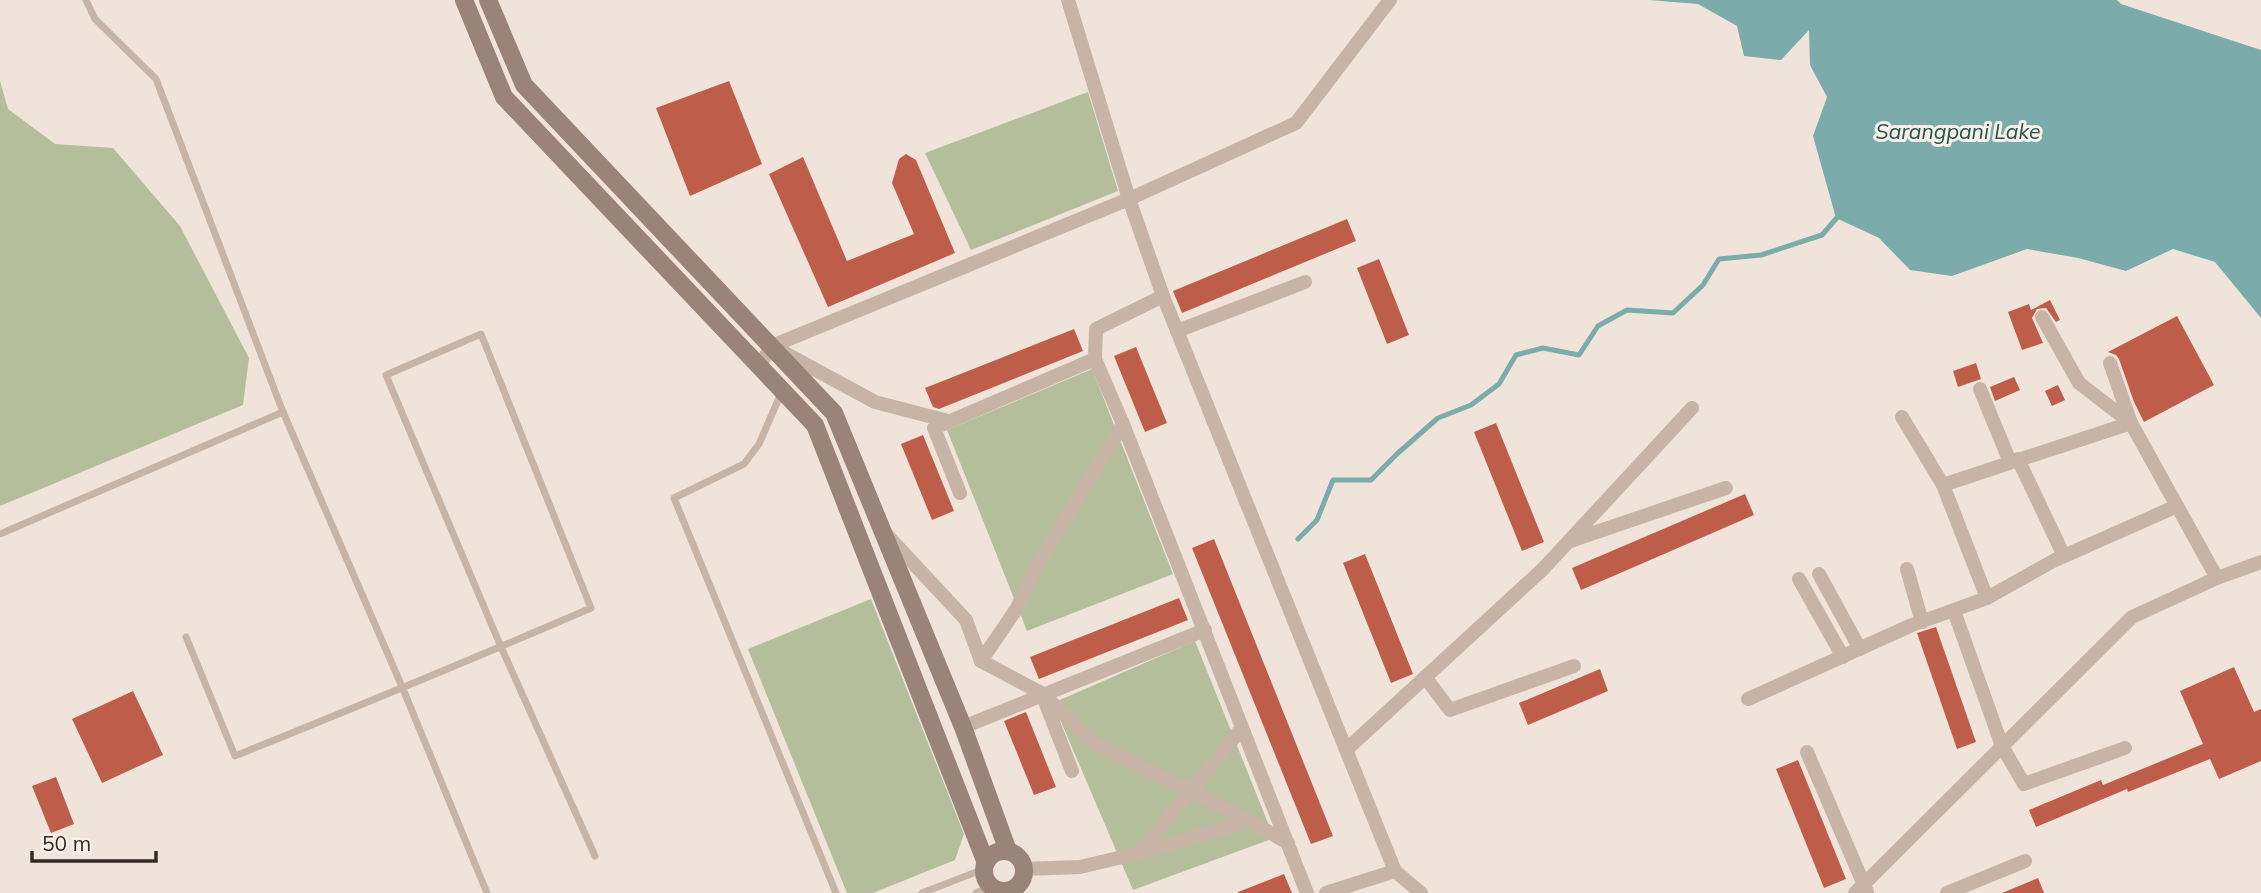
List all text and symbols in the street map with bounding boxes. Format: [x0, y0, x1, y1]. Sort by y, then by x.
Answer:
water label: Sarangpani Lake [1876, 118, 2040, 144]
scale bar [32, 820, 156, 864]
text: 50 m [42, 830, 91, 856]

